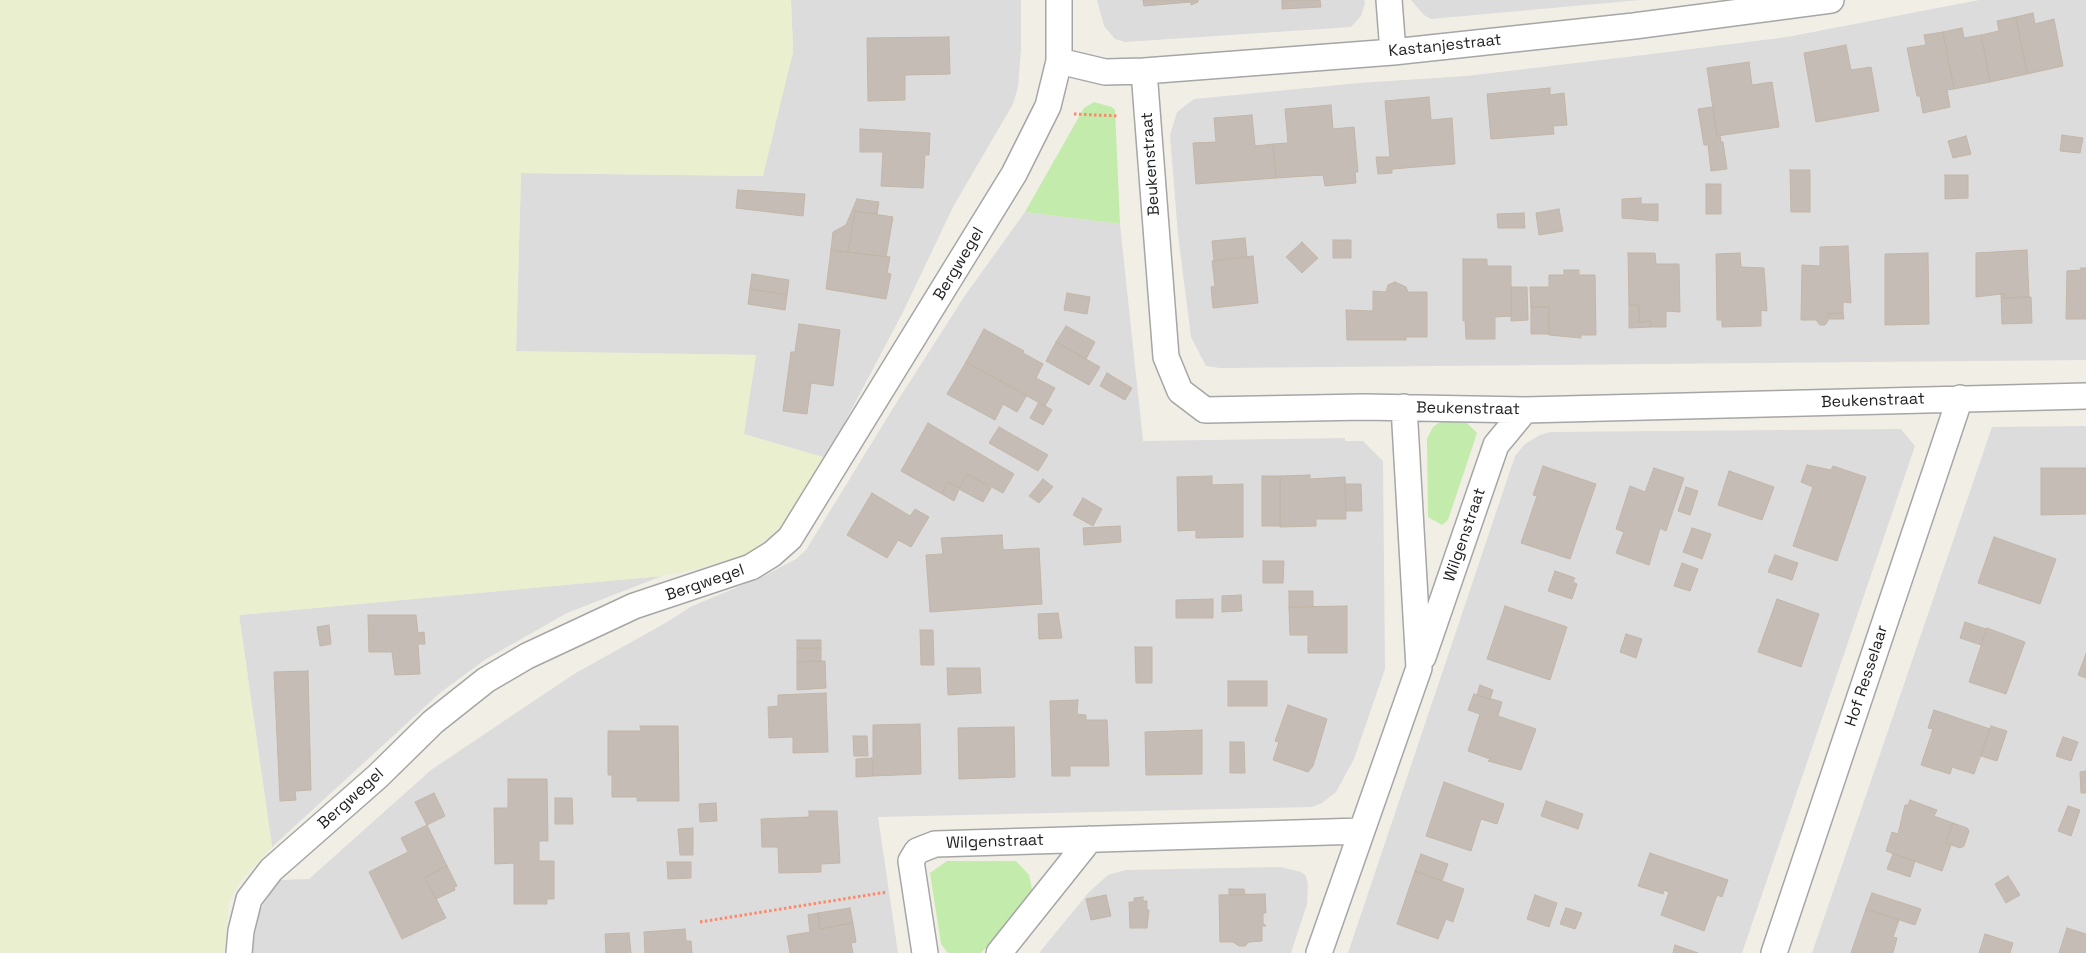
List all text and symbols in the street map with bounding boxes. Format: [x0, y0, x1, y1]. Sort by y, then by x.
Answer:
street label: Kastanjestraat [1388, 31, 1502, 61]
street label: Beukenstraat [1138, 111, 1164, 217]
street label: Bergwegel [930, 224, 988, 304]
street label: Beukenstraat [1821, 390, 1925, 412]
street label: Beukenstraat [1416, 398, 1520, 420]
street label: Wilgenstraat [1440, 486, 1490, 584]
street label: Bergwegel [663, 561, 747, 605]
street label: Hof Resselaar [1842, 623, 1892, 729]
street label: Bergwegel [314, 764, 388, 834]
street label: Wilgenstraat [946, 831, 1044, 853]

